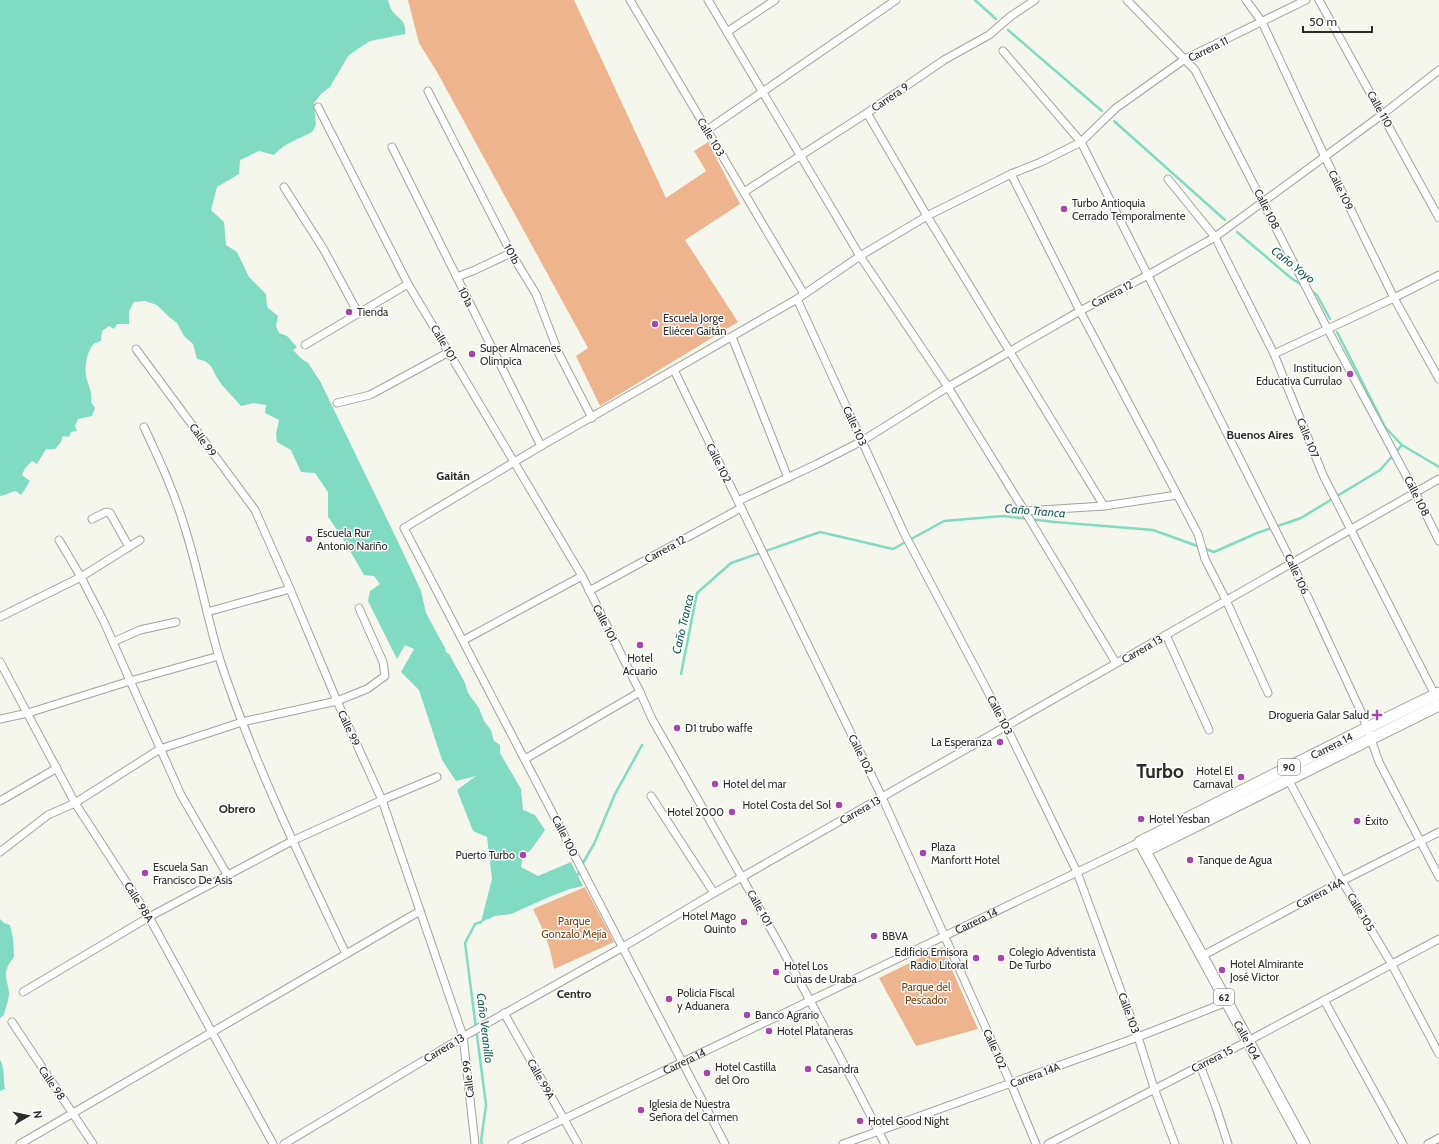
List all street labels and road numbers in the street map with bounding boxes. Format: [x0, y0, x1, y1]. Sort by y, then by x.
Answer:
street label: Carrera 11 [1186, 33, 1230, 65]
street label: Carrera 9 [869, 79, 911, 115]
street label: Calle 110 [1364, 88, 1396, 130]
street label: Calle 103 [694, 115, 728, 159]
street label: Calle 109 [1325, 168, 1357, 212]
street label: Calle 108 [1251, 187, 1283, 231]
street label: 101b [501, 241, 523, 267]
street label: Carrera 12 [1089, 277, 1135, 311]
street label: 101a [455, 285, 477, 310]
street label: Calle 101 [428, 322, 460, 364]
street label: Calle 103 [840, 404, 870, 448]
street label: Calle 107 [1294, 416, 1323, 461]
street label: Calle 99 [186, 421, 220, 459]
street label: Calle 102 [703, 441, 735, 485]
street label: Calle 108 [1401, 474, 1433, 518]
street label: Carrera 12 [642, 532, 688, 566]
street label: Calle 106 [1282, 552, 1312, 596]
street label: Calle 101 [590, 602, 620, 644]
street label: Carrera 13 [1119, 632, 1165, 666]
street label: Calle 103 [984, 693, 1016, 737]
street label: Calle 99 [335, 708, 363, 748]
street label: Carrera 14 [1308, 729, 1356, 762]
street label: Calle 102 [845, 732, 877, 776]
road number: 90 [1278, 759, 1300, 775]
street label: Carrera 13 [837, 793, 883, 827]
street label: Calle 100 [549, 813, 581, 859]
street label: Carrera 14A [1294, 874, 1347, 911]
street label: Calle 98A [121, 879, 157, 925]
street label: Calle 101 [744, 887, 776, 929]
street label: Calle 105 [1344, 890, 1378, 934]
street label: Carrera 14 [953, 904, 1000, 937]
road number: 62 [1214, 989, 1234, 1005]
street label: Calle 103 [1115, 991, 1143, 1035]
street label: Calle 104 [1230, 1018, 1264, 1063]
street label: Calle 102 [980, 1027, 1010, 1071]
street label: Carrera 13 [421, 1030, 467, 1066]
street label: Carrera 15 [1189, 1042, 1235, 1075]
street label: Carrera 14 [661, 1045, 708, 1077]
street label: Calle 99A [524, 1056, 558, 1102]
street label: Calle 99 [459, 1059, 477, 1099]
street label: Carrera 14A [1008, 1059, 1062, 1091]
street label: Calle 98 [36, 1063, 68, 1103]

